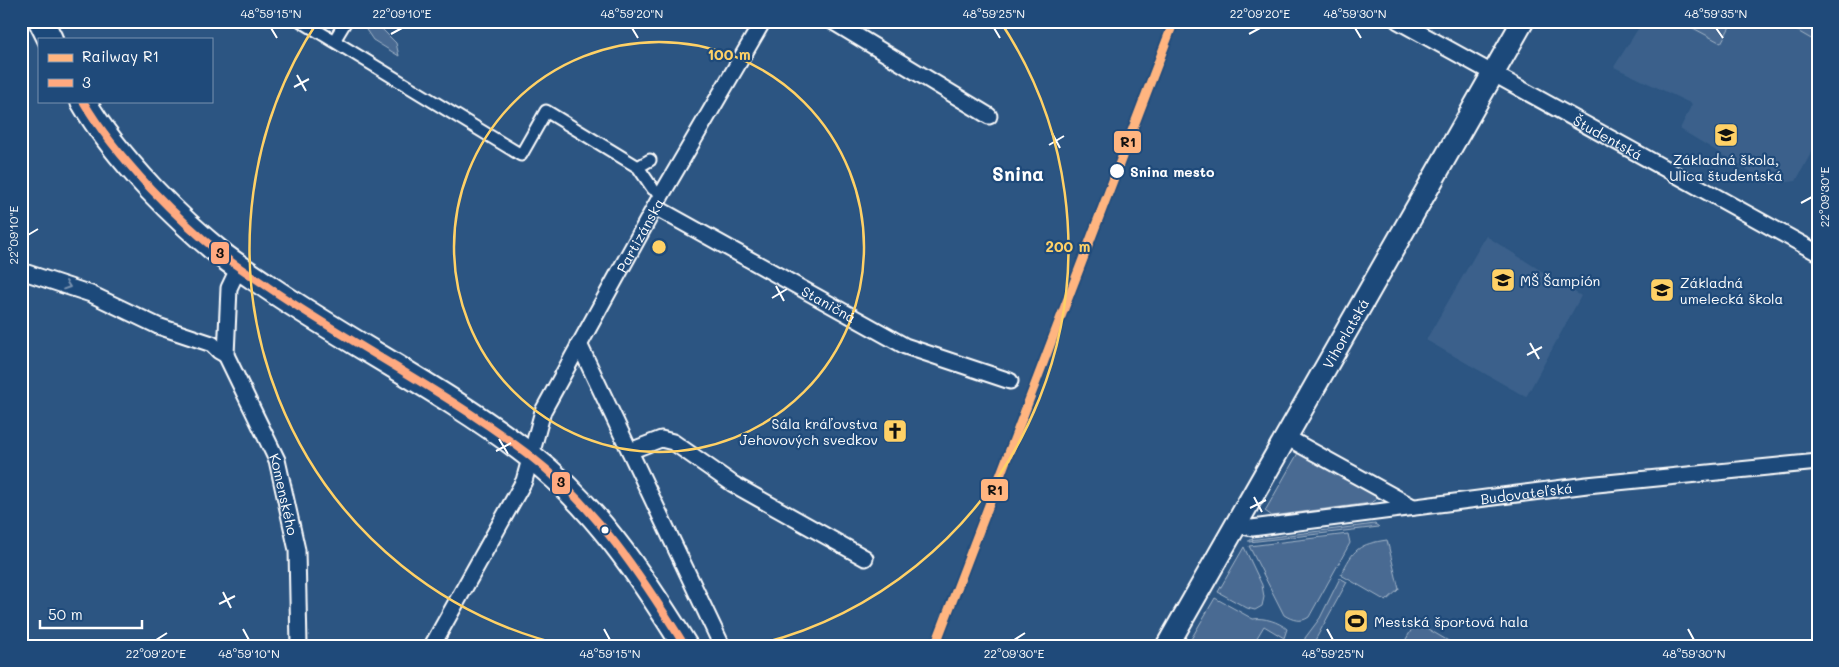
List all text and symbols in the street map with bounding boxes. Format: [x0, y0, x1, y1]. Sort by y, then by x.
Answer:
text: 48°59'15"N [240, 5, 302, 21]
text: 22°09'10"E [372, 5, 432, 21]
text: 48°59'20"N [601, 5, 663, 21]
text: 48°59'25"N [963, 5, 1025, 21]
text: 22°09'20"E [1230, 5, 1290, 21]
text: 48°59'30"N [1323, 5, 1387, 21]
text: 48°59'35"N [1685, 5, 1747, 21]
legend [38, 38, 212, 102]
text: 100 m [707, 44, 751, 64]
text: Railway R1 [82, 46, 159, 66]
text: 3 [82, 72, 91, 92]
street label: Študentská [1570, 110, 1646, 164]
school or university icon: Základná škola, Ulica študentská [1713, 122, 1739, 148]
line badge: R1 [1113, 130, 1142, 154]
text: R1 [1120, 132, 1136, 151]
place label: Základná škola, Ulica študentská [1669, 150, 1783, 185]
district label: Snina [992, 161, 1044, 186]
marker: Snina mesto [1108, 162, 1126, 180]
place label: Snina mesto [1130, 162, 1215, 181]
text: 22°09'30"E [1816, 167, 1832, 227]
street label: Partizánska [611, 195, 667, 276]
text: 22°09'10"E [5, 205, 21, 265]
text: 200 m [1046, 236, 1091, 256]
centre of rings [650, 238, 668, 256]
line badge: 3 [210, 241, 230, 265]
text: 3 [216, 243, 224, 262]
school or university icon: MŠ Šampión [1490, 267, 1516, 293]
place label: MŠ Šampión [1520, 271, 1600, 290]
place label: Základná umelecká škola [1680, 273, 1783, 308]
school or university icon: Základná umelecká škola [1649, 277, 1675, 303]
one-way arrow [63, 280, 71, 290]
street label: Staničná [798, 281, 860, 326]
street label: Vihorlatská [1318, 295, 1373, 372]
place label: Sála kráľovstva Jehovových svedkov [740, 414, 878, 449]
church icon: Sála kráľovstva Jehovových svedkov [882, 418, 908, 444]
street label: Komenského [265, 450, 303, 537]
line badge: 3 [551, 471, 571, 495]
text: 3 [557, 472, 565, 491]
street label: Budovateľská [1479, 477, 1574, 508]
line badge: R1 [980, 478, 1009, 502]
text: R1 [987, 480, 1003, 499]
unlabelled marker [600, 525, 610, 535]
scale bar [40, 597, 142, 629]
text: 50 m [48, 604, 83, 624]
sports icon: Mestská športová hala [1343, 608, 1369, 634]
place label: Mestská športová hala [1374, 612, 1528, 631]
text: 22°09'20"E [126, 645, 186, 661]
text: 48°59'10"N [218, 645, 280, 661]
text: 48°59'15"N [579, 645, 641, 661]
text: 22°09'30"E [984, 645, 1044, 661]
text: 48°59'25"N [1302, 645, 1364, 661]
text: 48°59'30"N [1662, 645, 1726, 661]

